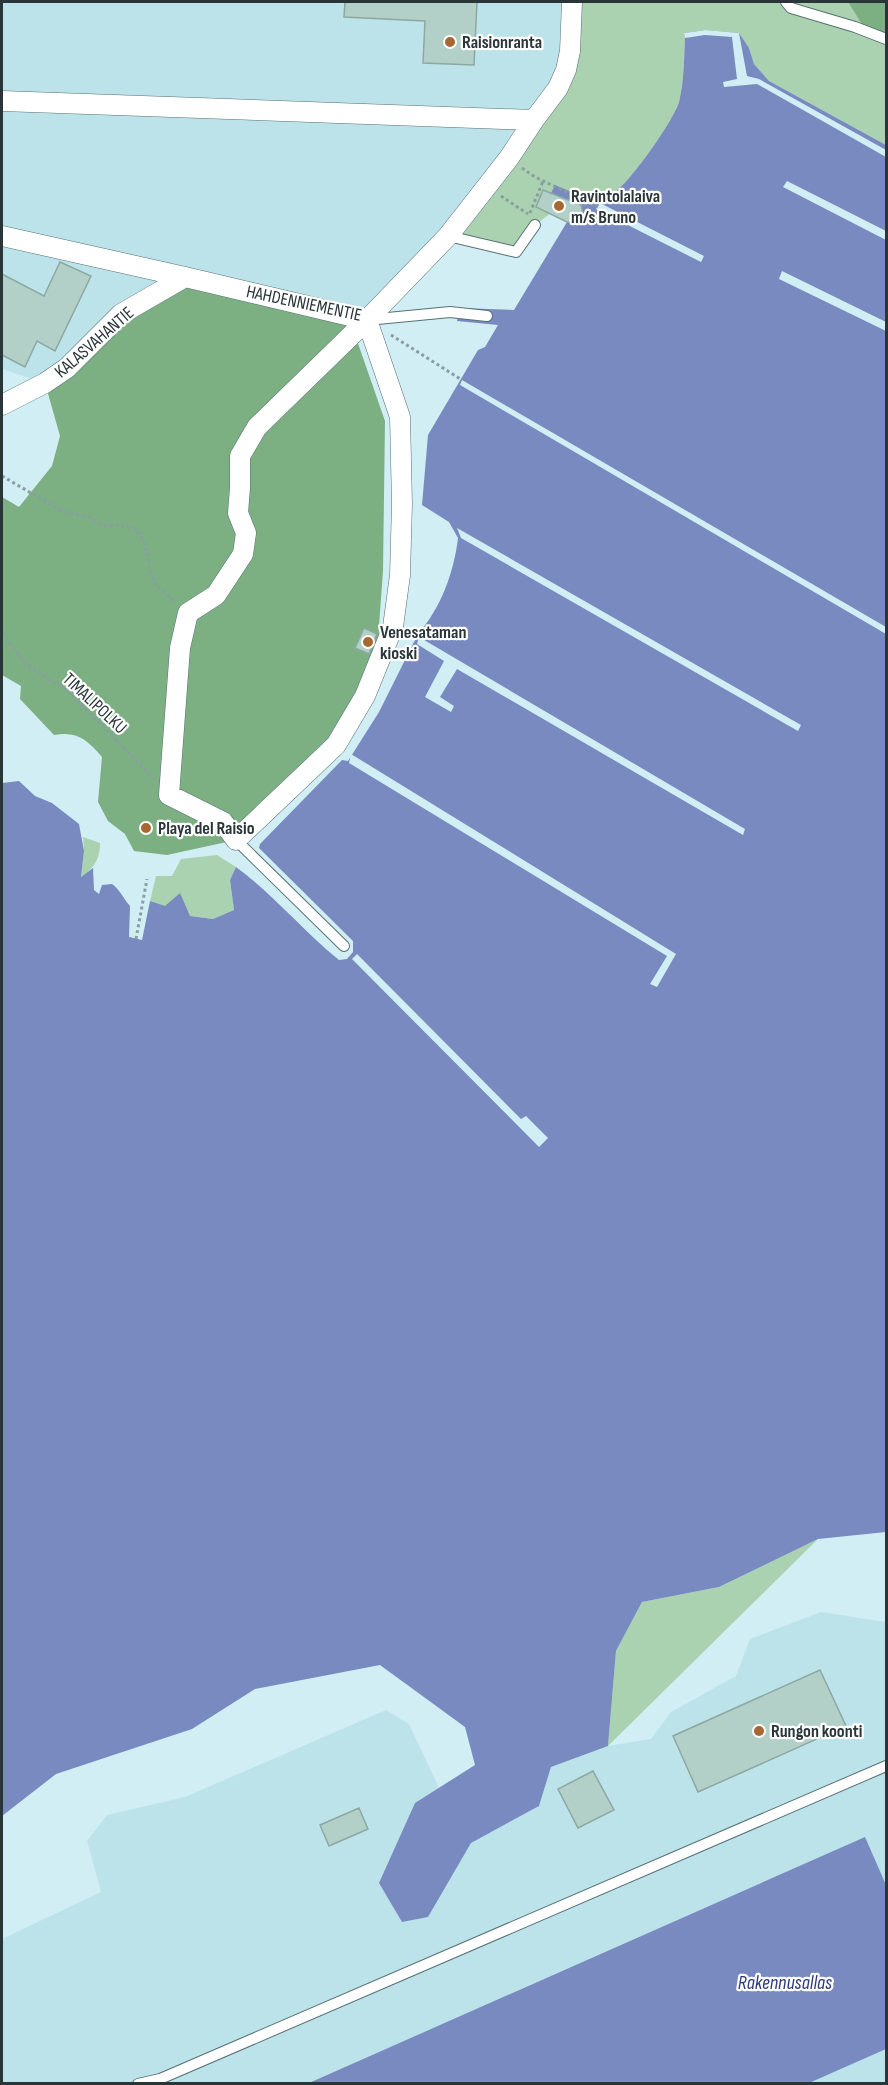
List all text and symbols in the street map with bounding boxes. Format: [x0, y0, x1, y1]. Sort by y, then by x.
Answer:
place label: Raisionranta [462, 32, 542, 53]
marker: Raisionranta [443, 35, 457, 49]
place label: Ravintolalaiva m/s Bruno [571, 186, 660, 228]
marker: Ravintolalaiva m/s Bruno [552, 199, 566, 213]
street label: HAHDENNIEMENTIE [244, 281, 363, 326]
street label: KALASVAHANTIE [51, 302, 138, 382]
place label: Venesataman kioski [380, 622, 466, 664]
marker: Venesataman kioski [361, 635, 375, 649]
street label: TIMALIPOLKU [58, 668, 131, 738]
place label: Playa del Raisio [158, 818, 255, 839]
marker: Playa del Raisio [139, 821, 153, 835]
place label: Rungon koonti [771, 1721, 862, 1742]
marker: Rungon koonti [752, 1724, 766, 1738]
water label: Rakennusallas [738, 1971, 832, 1995]

